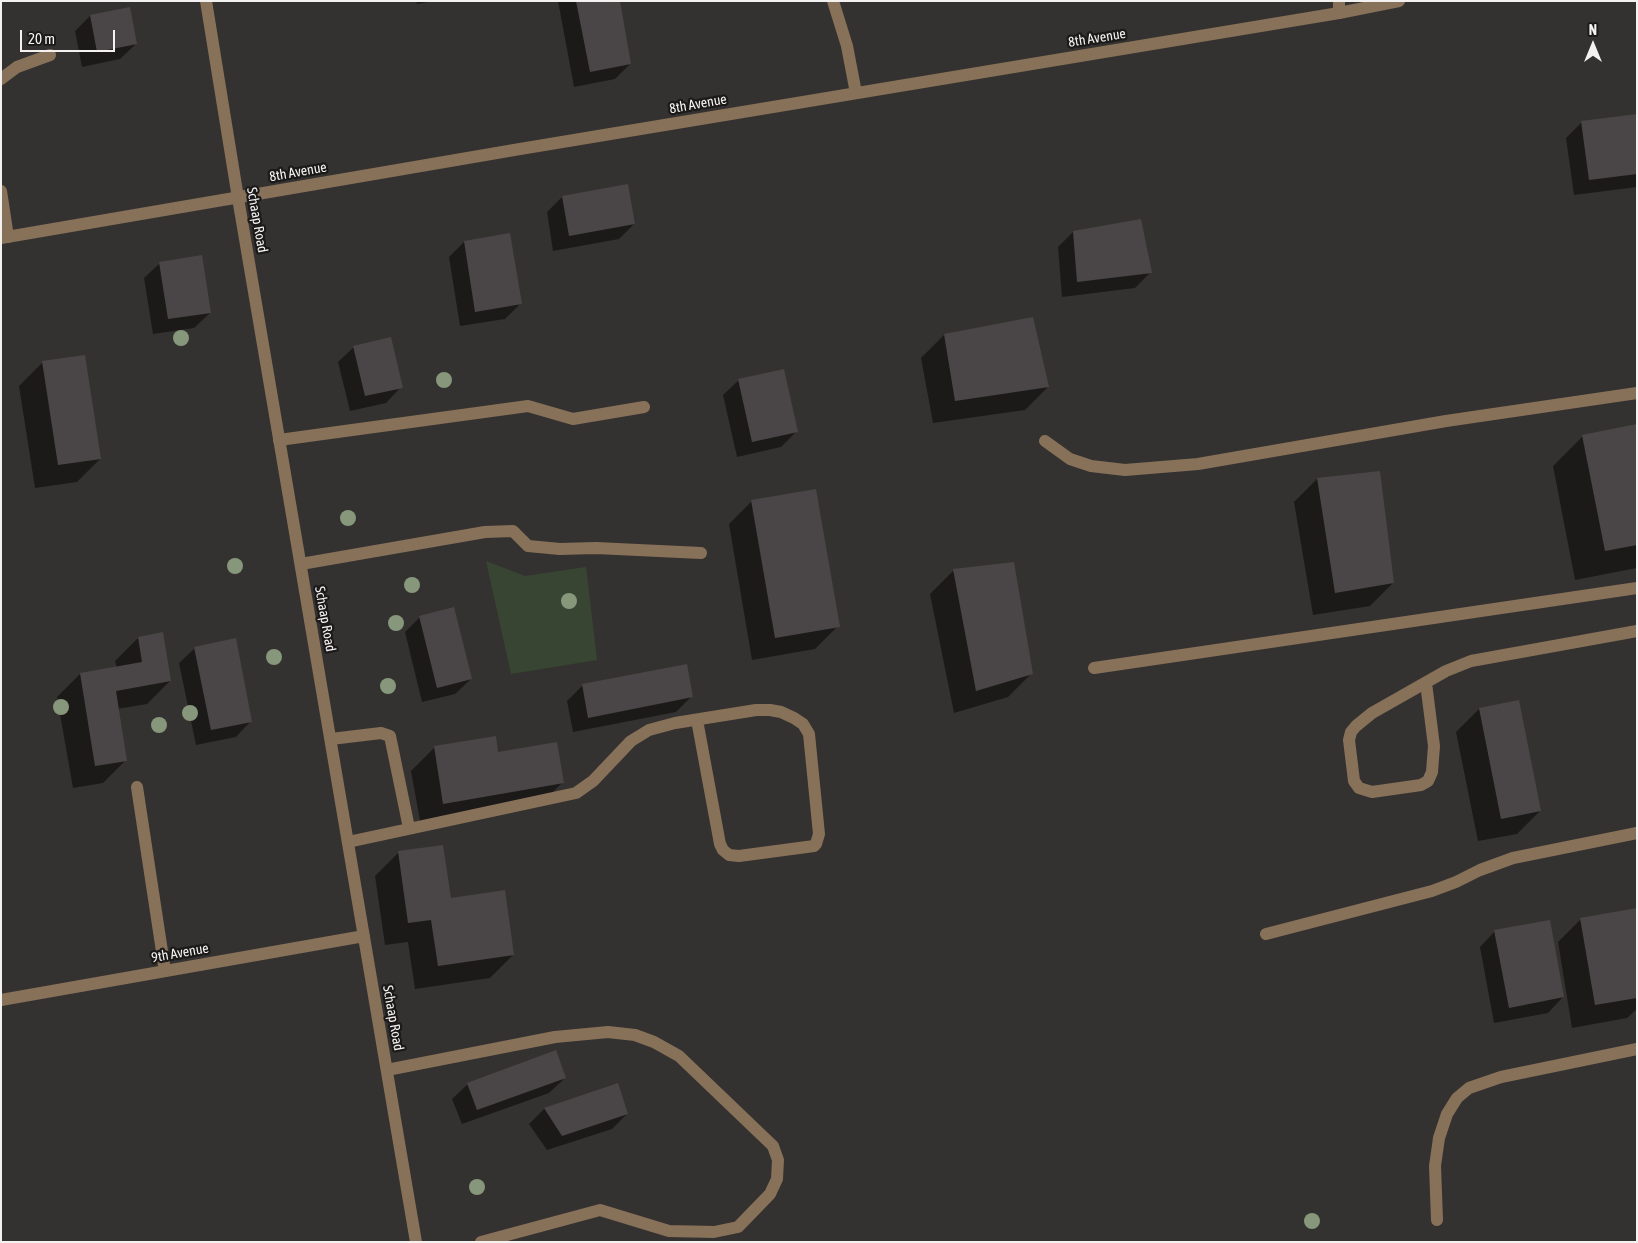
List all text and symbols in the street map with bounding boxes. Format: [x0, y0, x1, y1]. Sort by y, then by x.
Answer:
scale bar [22, 20, 118, 52]
north arrow [1568, 20, 1618, 70]
text: N [1589, 22, 1597, 38]
street label: 8th Avenue [1067, 25, 1127, 51]
text: 20 m [28, 30, 55, 47]
street label: 8th Avenue [668, 91, 728, 117]
street label: 8th Avenue [268, 159, 328, 185]
street label: Schaap Road [243, 186, 271, 254]
street label: Schaap Road [311, 585, 339, 653]
street label: 9th Avenue [150, 940, 210, 966]
street label: Schaap Road [379, 984, 407, 1052]

